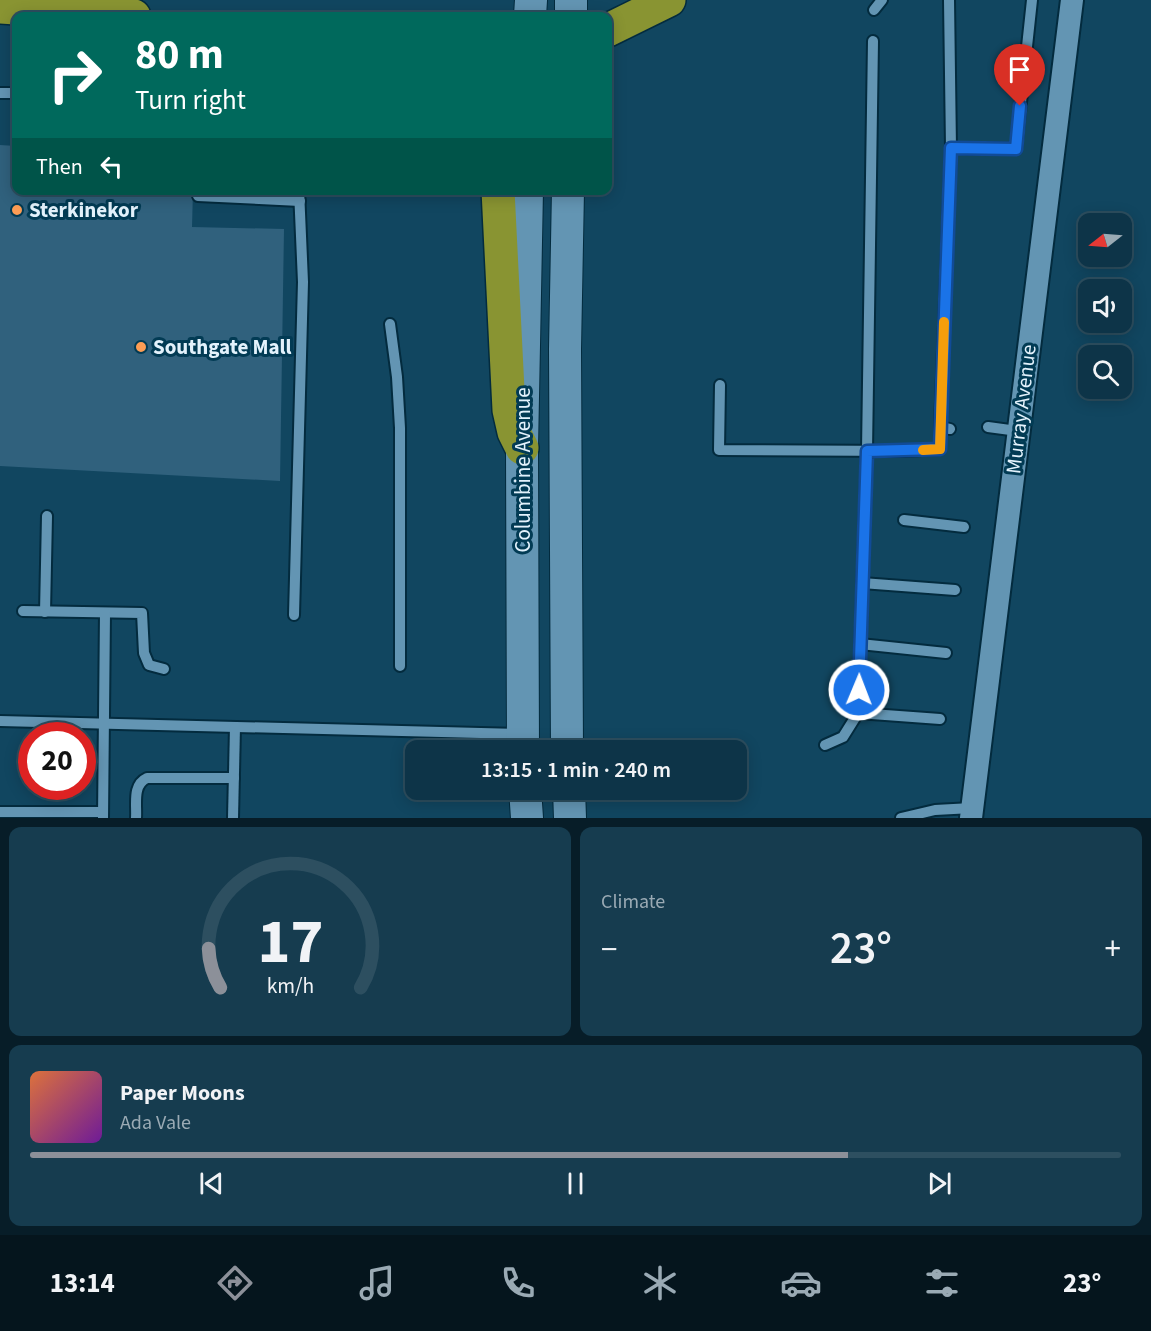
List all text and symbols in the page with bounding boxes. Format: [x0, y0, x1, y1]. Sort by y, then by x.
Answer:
text: 80 m [135, 25, 224, 85]
icon: right [36, 36, 114, 114]
pin [994, 44, 1045, 106]
icon: arrive [1003, 53, 1036, 86]
text: Turn right [135, 81, 246, 120]
icon: left [95, 150, 128, 183]
text: Then [36, 151, 83, 183]
place label: Sterkinekor [29, 195, 139, 225]
marker: Sterkinekor [10, 203, 24, 217]
north arrow [1078, 213, 1132, 267]
map controls [1078, 213, 1132, 399]
button: sound [1078, 279, 1132, 333]
place label: Southgate Mall [153, 332, 292, 362]
marker: Southgate Mall [134, 340, 148, 354]
street label: Murray Avenue [998, 343, 1044, 475]
button: search [1078, 345, 1132, 399]
street label: Columbine Avenue [508, 387, 538, 553]
position arrow [827, 658, 891, 722]
speed limit sign: 20 [18, 722, 96, 800]
text: 13:15 · 1 min · 240 m [481, 754, 671, 786]
text: Climate [601, 888, 665, 916]
text: 17 [257, 898, 323, 987]
text: 23° [830, 917, 892, 981]
text: − [601, 926, 617, 973]
text: + [1105, 926, 1121, 973]
text: km/h [266, 972, 314, 1003]
text: Paper Moons [120, 1077, 245, 1109]
text: Ada Vale [120, 1109, 191, 1137]
icon: previous [195, 1167, 228, 1200]
icon: pause [559, 1167, 592, 1200]
icon: next [923, 1167, 956, 1200]
icon: directions [214, 1262, 256, 1304]
icon: music [356, 1262, 398, 1304]
icon: phone [497, 1262, 539, 1304]
icon: climate [639, 1262, 681, 1304]
icon: car [780, 1262, 822, 1304]
icon: filters [921, 1262, 963, 1304]
text: 13:14 [50, 1264, 115, 1303]
text: 23° [1063, 1264, 1101, 1303]

